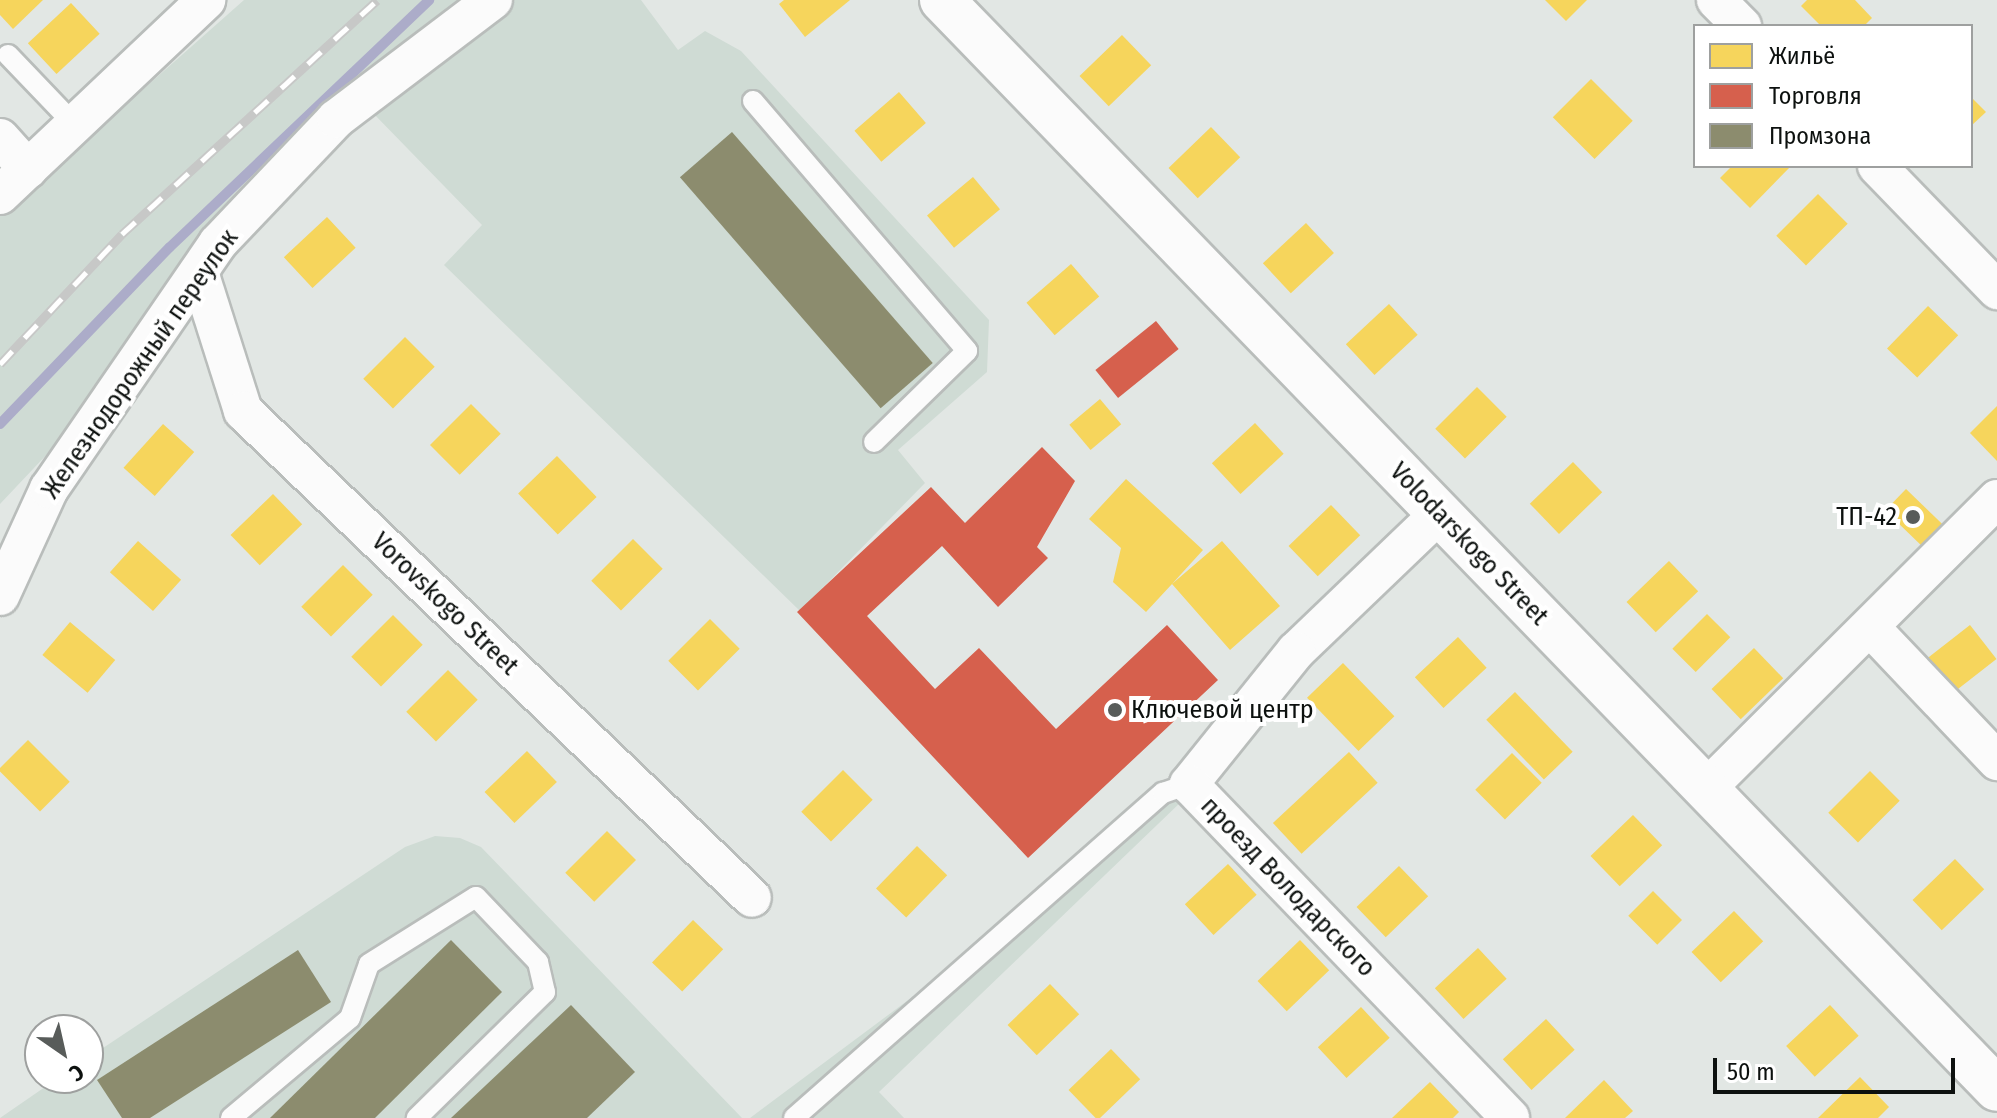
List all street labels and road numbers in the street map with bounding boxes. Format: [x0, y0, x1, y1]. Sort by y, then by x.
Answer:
street label: Железнодорожный переулок [35, 223, 245, 505]
street label: Volodarskogo Street [1383, 456, 1555, 632]
street label: Vorovskogo Street [365, 526, 525, 682]
street label: проезд Володарского [1194, 791, 1382, 983]

